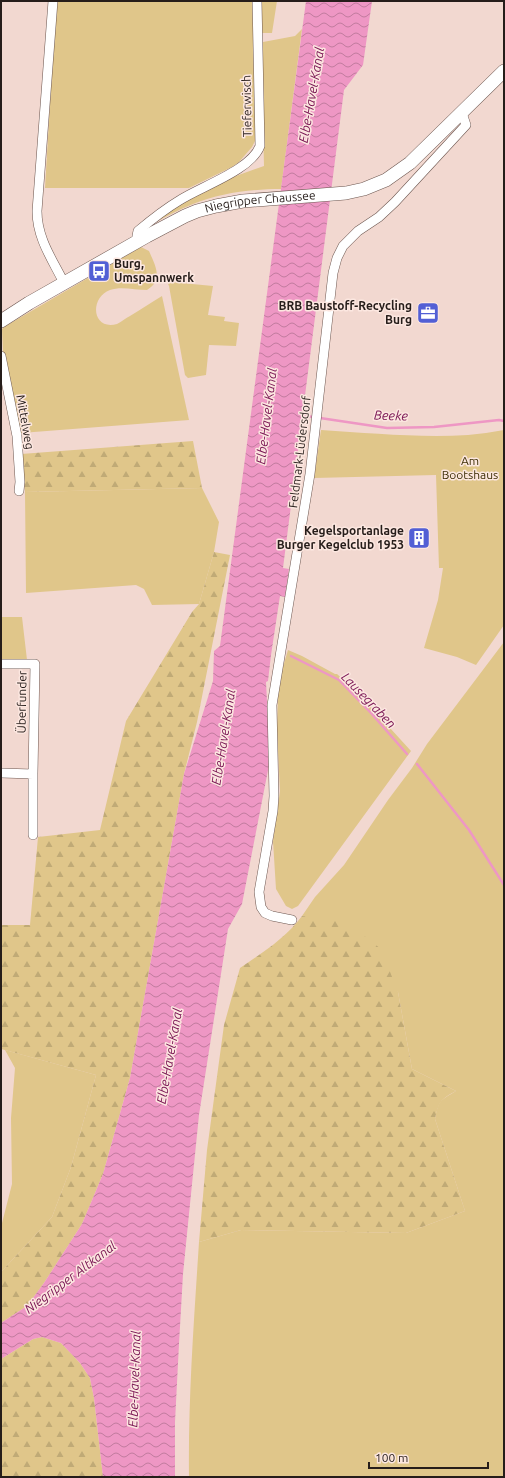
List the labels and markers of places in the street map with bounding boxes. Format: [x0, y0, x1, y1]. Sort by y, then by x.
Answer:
place label: Burg, Umspannwerk [114, 257, 194, 284]
bus stop icon: Burg, Umspannwerk [86, 258, 112, 284]
place label: BRB Baustoff-Recycling Burg [279, 299, 412, 326]
office icon: BRB Baustoff-Recycling Burg [415, 300, 441, 326]
place label: Kegelsportanlage Burger Kegelclub 1953 [277, 524, 404, 551]
building icon: Kegelsportanlage Burger Kegelclub 1953 [406, 525, 432, 551]

